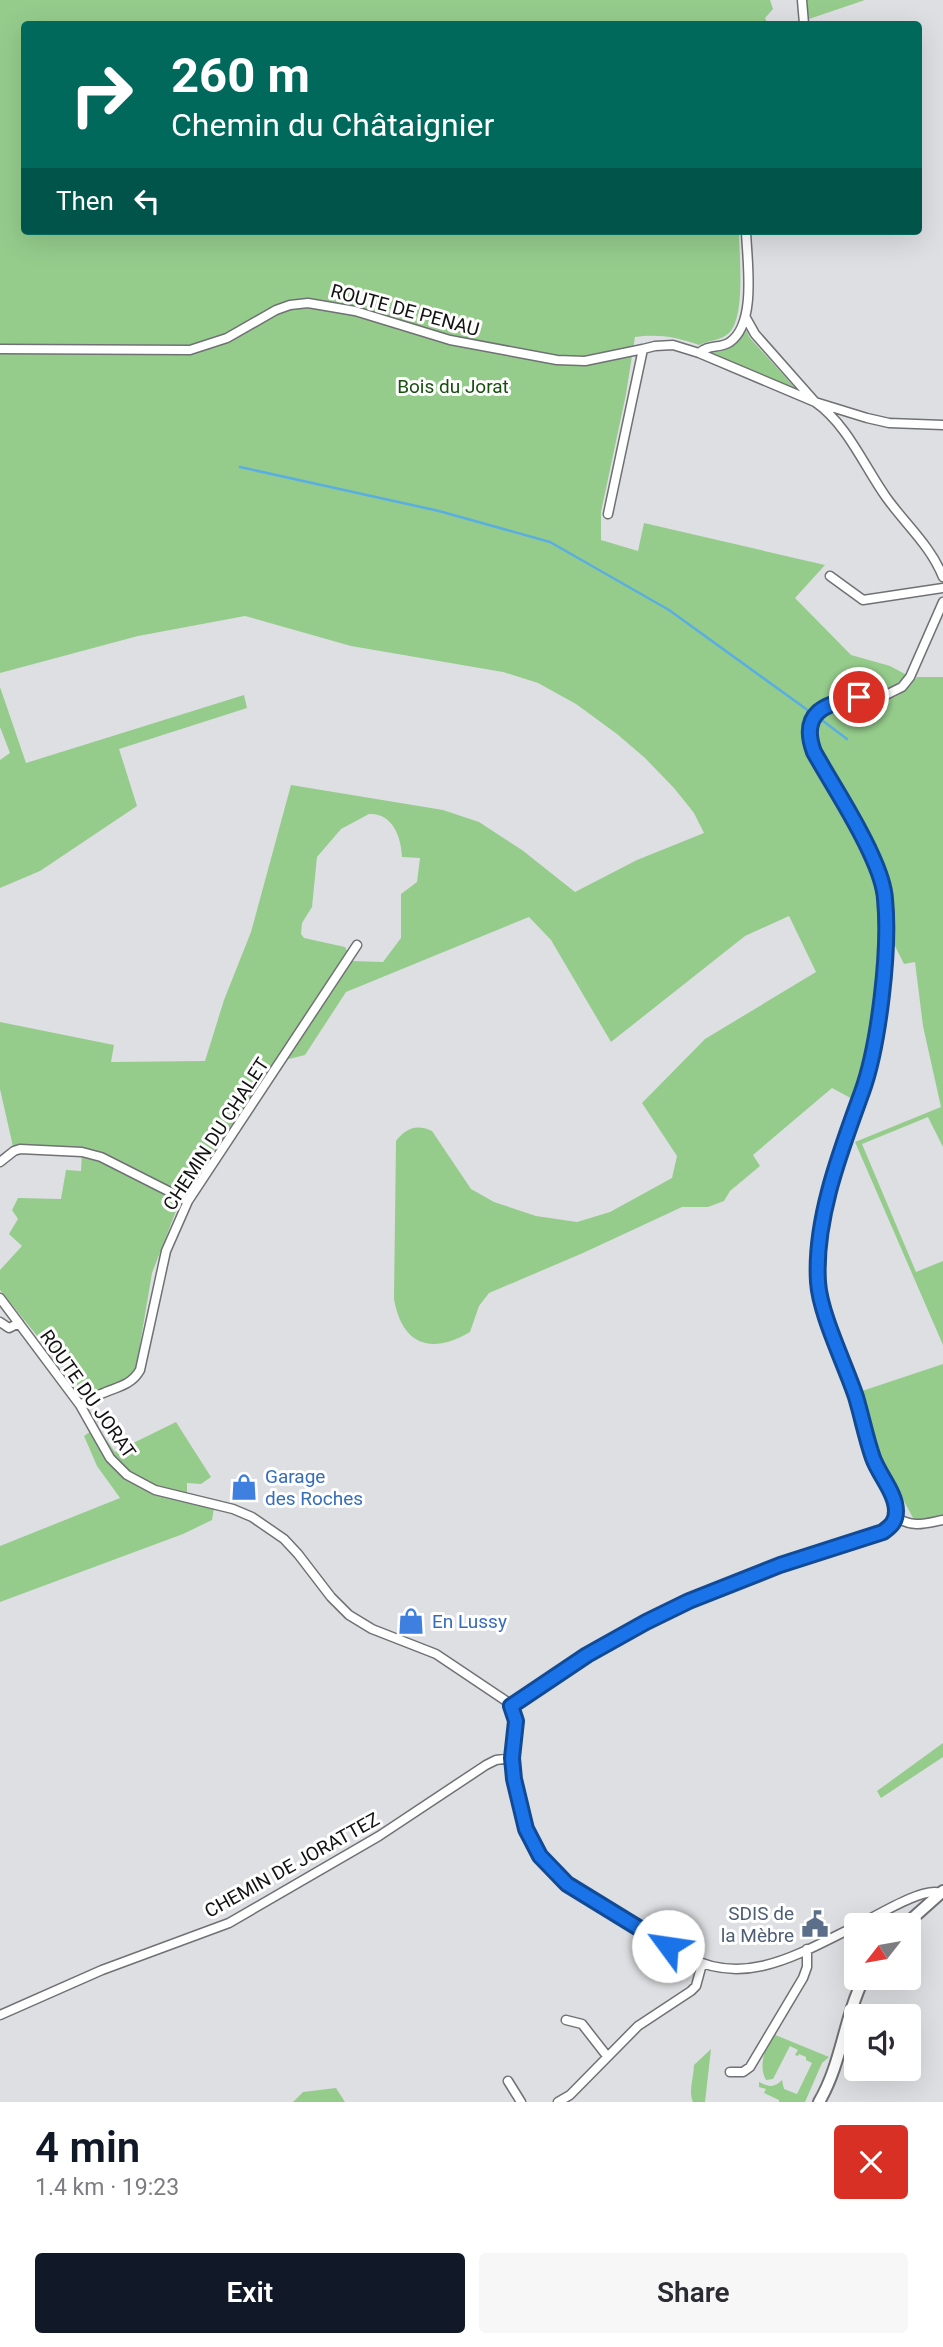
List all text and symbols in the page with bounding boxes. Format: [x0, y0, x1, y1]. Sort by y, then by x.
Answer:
text: 260 m [171, 47, 310, 104]
icon: right [56, 49, 147, 140]
text: Chemin du Châtaignier [171, 106, 494, 144]
icon: left [128, 182, 166, 220]
text: Then [56, 186, 114, 216]
street label: ROUTE DE PENAU [328, 279, 482, 341]
park label: Bois du Jorat [397, 375, 509, 398]
pin [829, 667, 889, 727]
icon: arrive [840, 678, 878, 716]
street label: CHEMIN DU CHALET [158, 1053, 274, 1215]
street label: ROUTE DU JORAT [35, 1325, 141, 1463]
place label: Garage des Roches [265, 1465, 363, 1510]
shop icon: Garage des Roches [229, 1472, 259, 1502]
shop icon: En Lussy [396, 1606, 426, 1636]
place label: En Lussy [432, 1610, 507, 1633]
street label: CHEMIN DE JORATTEZ [201, 1807, 383, 1923]
place label: SDIS de la Mèbre [721, 1902, 794, 1947]
position arrow [631, 1909, 705, 1983]
public building icon: SDIS de la Mèbre [800, 1909, 830, 1939]
north arrow [844, 1913, 920, 1990]
map controls [844, 1913, 921, 2081]
button: sound [844, 2004, 921, 2081]
text: 4 min [35, 2123, 140, 2172]
button: close [834, 2125, 908, 2199]
text: 1.4 km · 19:23 [35, 2174, 179, 2201]
button: Exit [35, 2253, 465, 2333]
button: Share [479, 2253, 908, 2333]

